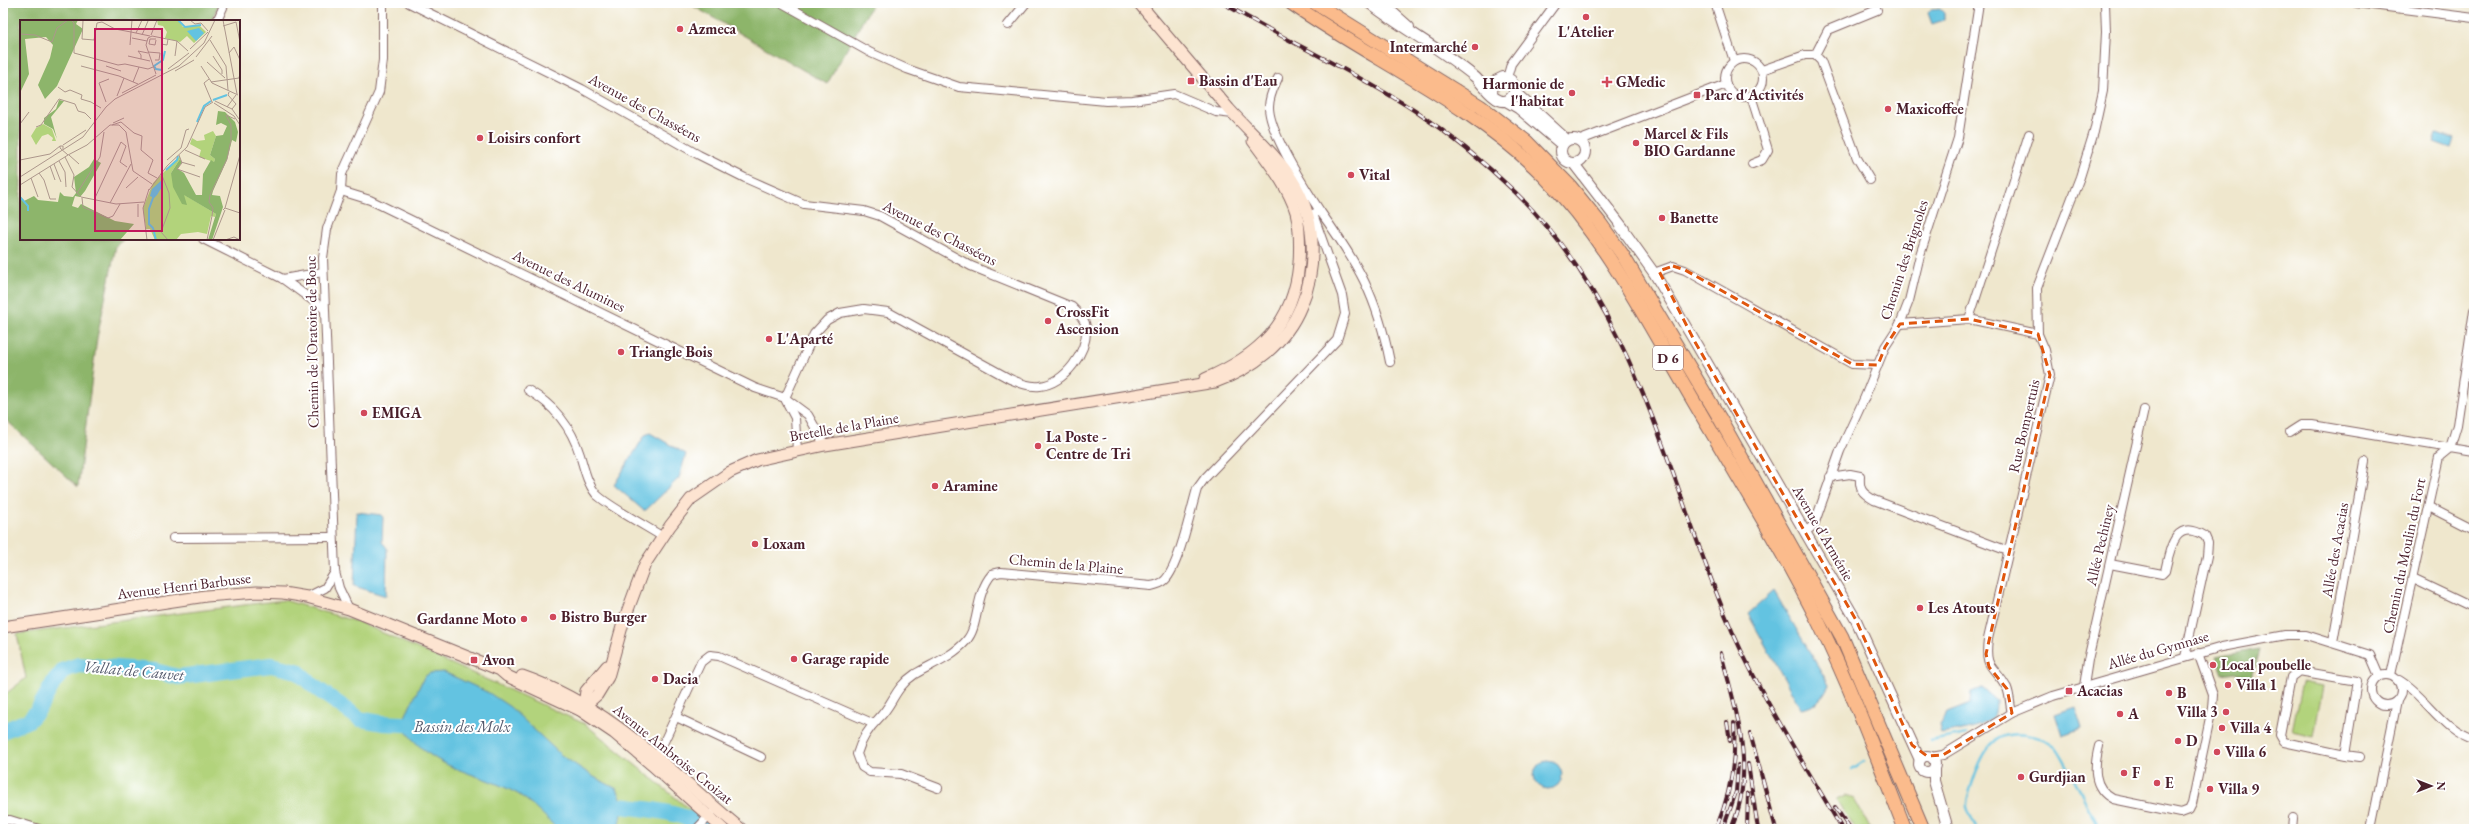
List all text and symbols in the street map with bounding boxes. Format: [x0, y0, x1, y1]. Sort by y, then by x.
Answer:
marker: L'Atelier [1581, 12, 1591, 22]
place label: Azmeca [687, 19, 737, 38]
inset map [20, 20, 240, 240]
place label: L'Atelier [1558, 22, 1615, 41]
marker: Azmeca [675, 24, 685, 34]
place label: Intermarché [1390, 37, 1467, 56]
marker: Intermarché [1470, 42, 1480, 52]
street label: Avenue des Chasséens [585, 68, 705, 146]
place label: Bassin d'Eau [1199, 71, 1278, 90]
place label: GMedic [1616, 72, 1665, 91]
place label: Harmonie de l'habitat [1483, 74, 1564, 110]
marker: Bassin d'Eau [1186, 76, 1196, 86]
marker: GMedic [1601, 76, 1613, 88]
place label: Parc d'Activités [1705, 85, 1804, 104]
marker: Harmonie de l'habitat [1567, 88, 1577, 98]
marker: Parc d'Activités [1692, 90, 1702, 100]
place label: Maxicoffee [1896, 99, 1964, 118]
marker: Maxicoffee [1883, 104, 1893, 114]
place label: Marcel & Fils BIO Gardanne [1644, 124, 1735, 160]
place label: Loisirs confort [488, 128, 581, 147]
marker: Loisirs confort [475, 133, 485, 143]
marker: Marcel & Fils BIO Gardanne [1631, 138, 1641, 148]
place label: Vital [1359, 165, 1391, 184]
marker: Vital [1346, 170, 1356, 180]
street label: Avenue des Chasséens [879, 195, 1001, 270]
street label: Chemin des Brignoles [1875, 197, 1932, 322]
place label: Banette [1670, 208, 1718, 227]
marker: Banette [1657, 213, 1667, 223]
street label: Avenue des Alumines [509, 245, 629, 316]
street label: Chemin de l'Oratoire de Bouc [300, 256, 323, 428]
place label: CrossFit Ascension [1055, 302, 1119, 338]
marker: CrossFit Ascension [1043, 316, 1053, 326]
place label: L'Aparté [777, 329, 833, 348]
marker: L'Aparté [764, 334, 774, 344]
place label: Triangle Bois [629, 342, 712, 361]
road number: D 6 [1653, 346, 1683, 370]
marker: Triangle Bois [616, 347, 626, 357]
street label: Rue Bompertuis [2004, 377, 2044, 474]
place label: EMIGA [372, 403, 422, 422]
marker: EMIGA [359, 408, 369, 418]
street label: Bretelle de la Plaine [788, 408, 900, 445]
place label: La Poste - Centre de Tri [1046, 427, 1131, 463]
marker: La Poste - Centre de Tri [1033, 441, 1043, 451]
place label: Aramine [942, 476, 998, 495]
street label: Chemin du Moulin du Fort [2378, 476, 2429, 635]
marker: Aramine [930, 481, 940, 491]
street label: Avenue d'Arménie [1788, 481, 1858, 584]
street label: Allée des Acacias [2317, 501, 2352, 600]
street label: Allée Pechiney [2081, 502, 2118, 589]
place label: Loxam [763, 534, 805, 553]
marker: Loxam [750, 539, 760, 549]
street label: Chemin de la Plaine [1008, 549, 1124, 578]
street label: Avenue Henri Barbusse [115, 568, 252, 603]
place label: Les Atouts [1928, 598, 1996, 617]
marker: Les Atouts [1915, 603, 1925, 613]
place label: Bistro Burger [561, 607, 647, 626]
place label: Gardanne Moto [417, 609, 516, 628]
marker: Bistro Burger [548, 612, 558, 622]
marker: Gardanne Moto [519, 614, 529, 624]
street label: Allée du Gymnase [2104, 626, 2211, 673]
place label: Garage rapide [802, 649, 889, 668]
place label: Avon [481, 650, 515, 669]
marker: Garage rapide [789, 654, 799, 664]
marker: Avon [469, 655, 479, 665]
place label: Local poubelle [2221, 655, 2311, 674]
water label: Vallat de Cauvet [83, 656, 186, 685]
marker: Local poubelle [2208, 660, 2218, 670]
place label: Dacia [663, 669, 699, 688]
marker: Dacia [650, 674, 660, 684]
place label: Villa 1 [2236, 675, 2277, 694]
marker: Villa 1 [2223, 680, 2233, 690]
place label: Acacias [2076, 681, 2123, 700]
place label: B [2177, 683, 2186, 702]
marker: Acacias [2064, 686, 2074, 696]
marker: B [2164, 688, 2174, 698]
street label: Avenue Ambroise Croizat [609, 699, 737, 808]
place label: Villa 3 [2177, 702, 2218, 721]
place label: A [2127, 704, 2139, 723]
marker: Villa 3 [2221, 707, 2231, 717]
marker: A [2115, 709, 2125, 719]
water label: Bassin des Molx [413, 716, 511, 737]
place label: Villa 4 [2230, 718, 2272, 737]
marker: Villa 4 [2217, 723, 2227, 733]
place label: D [2186, 731, 2198, 750]
marker: D [2173, 736, 2183, 746]
place label: Villa 6 [2225, 742, 2266, 761]
marker: Villa 6 [2212, 747, 2222, 757]
place label: F [2132, 763, 2140, 782]
north arrow [2411, 766, 2451, 806]
place label: Gurdjian [2029, 767, 2086, 786]
marker: F [2119, 768, 2129, 778]
marker: Gurdjian [2016, 772, 2026, 782]
place label: E [2165, 773, 2174, 792]
marker: E [2152, 778, 2162, 788]
place label: Villa 9 [2218, 779, 2259, 798]
text: N [2434, 782, 2448, 791]
marker: Villa 9 [2205, 784, 2215, 794]

